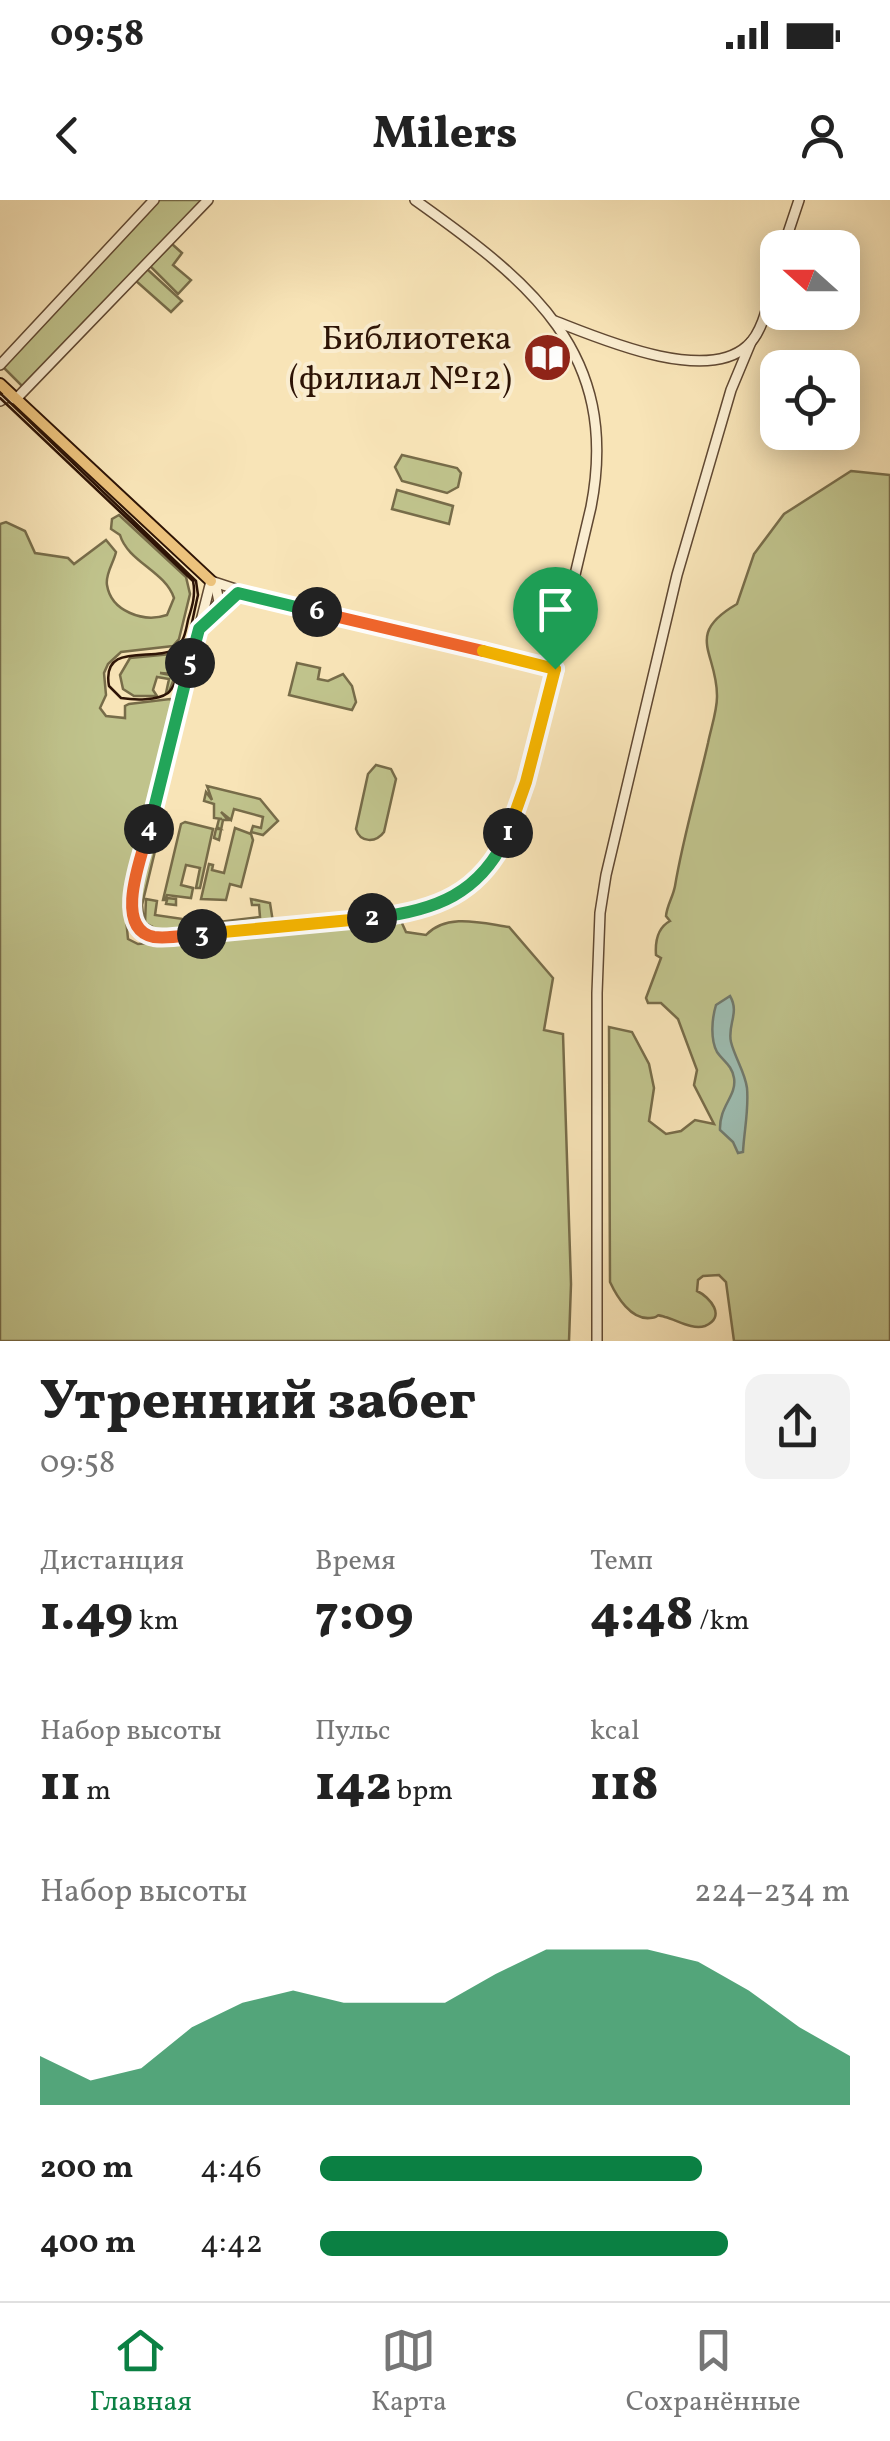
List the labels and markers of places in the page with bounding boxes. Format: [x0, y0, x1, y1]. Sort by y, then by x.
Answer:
place label: Библиотека (филиал №12) [289, 316, 512, 404]
library icon: Библиотека (филиал №12) [521, 331, 573, 383]
pin [513, 567, 598, 670]
pin: 6 [292, 587, 342, 637]
pin: 5 [165, 638, 215, 688]
pin: 4 [124, 804, 174, 854]
pin: 1 [483, 808, 533, 858]
pin: 2 [347, 893, 397, 943]
pin: 3 [177, 909, 227, 959]

